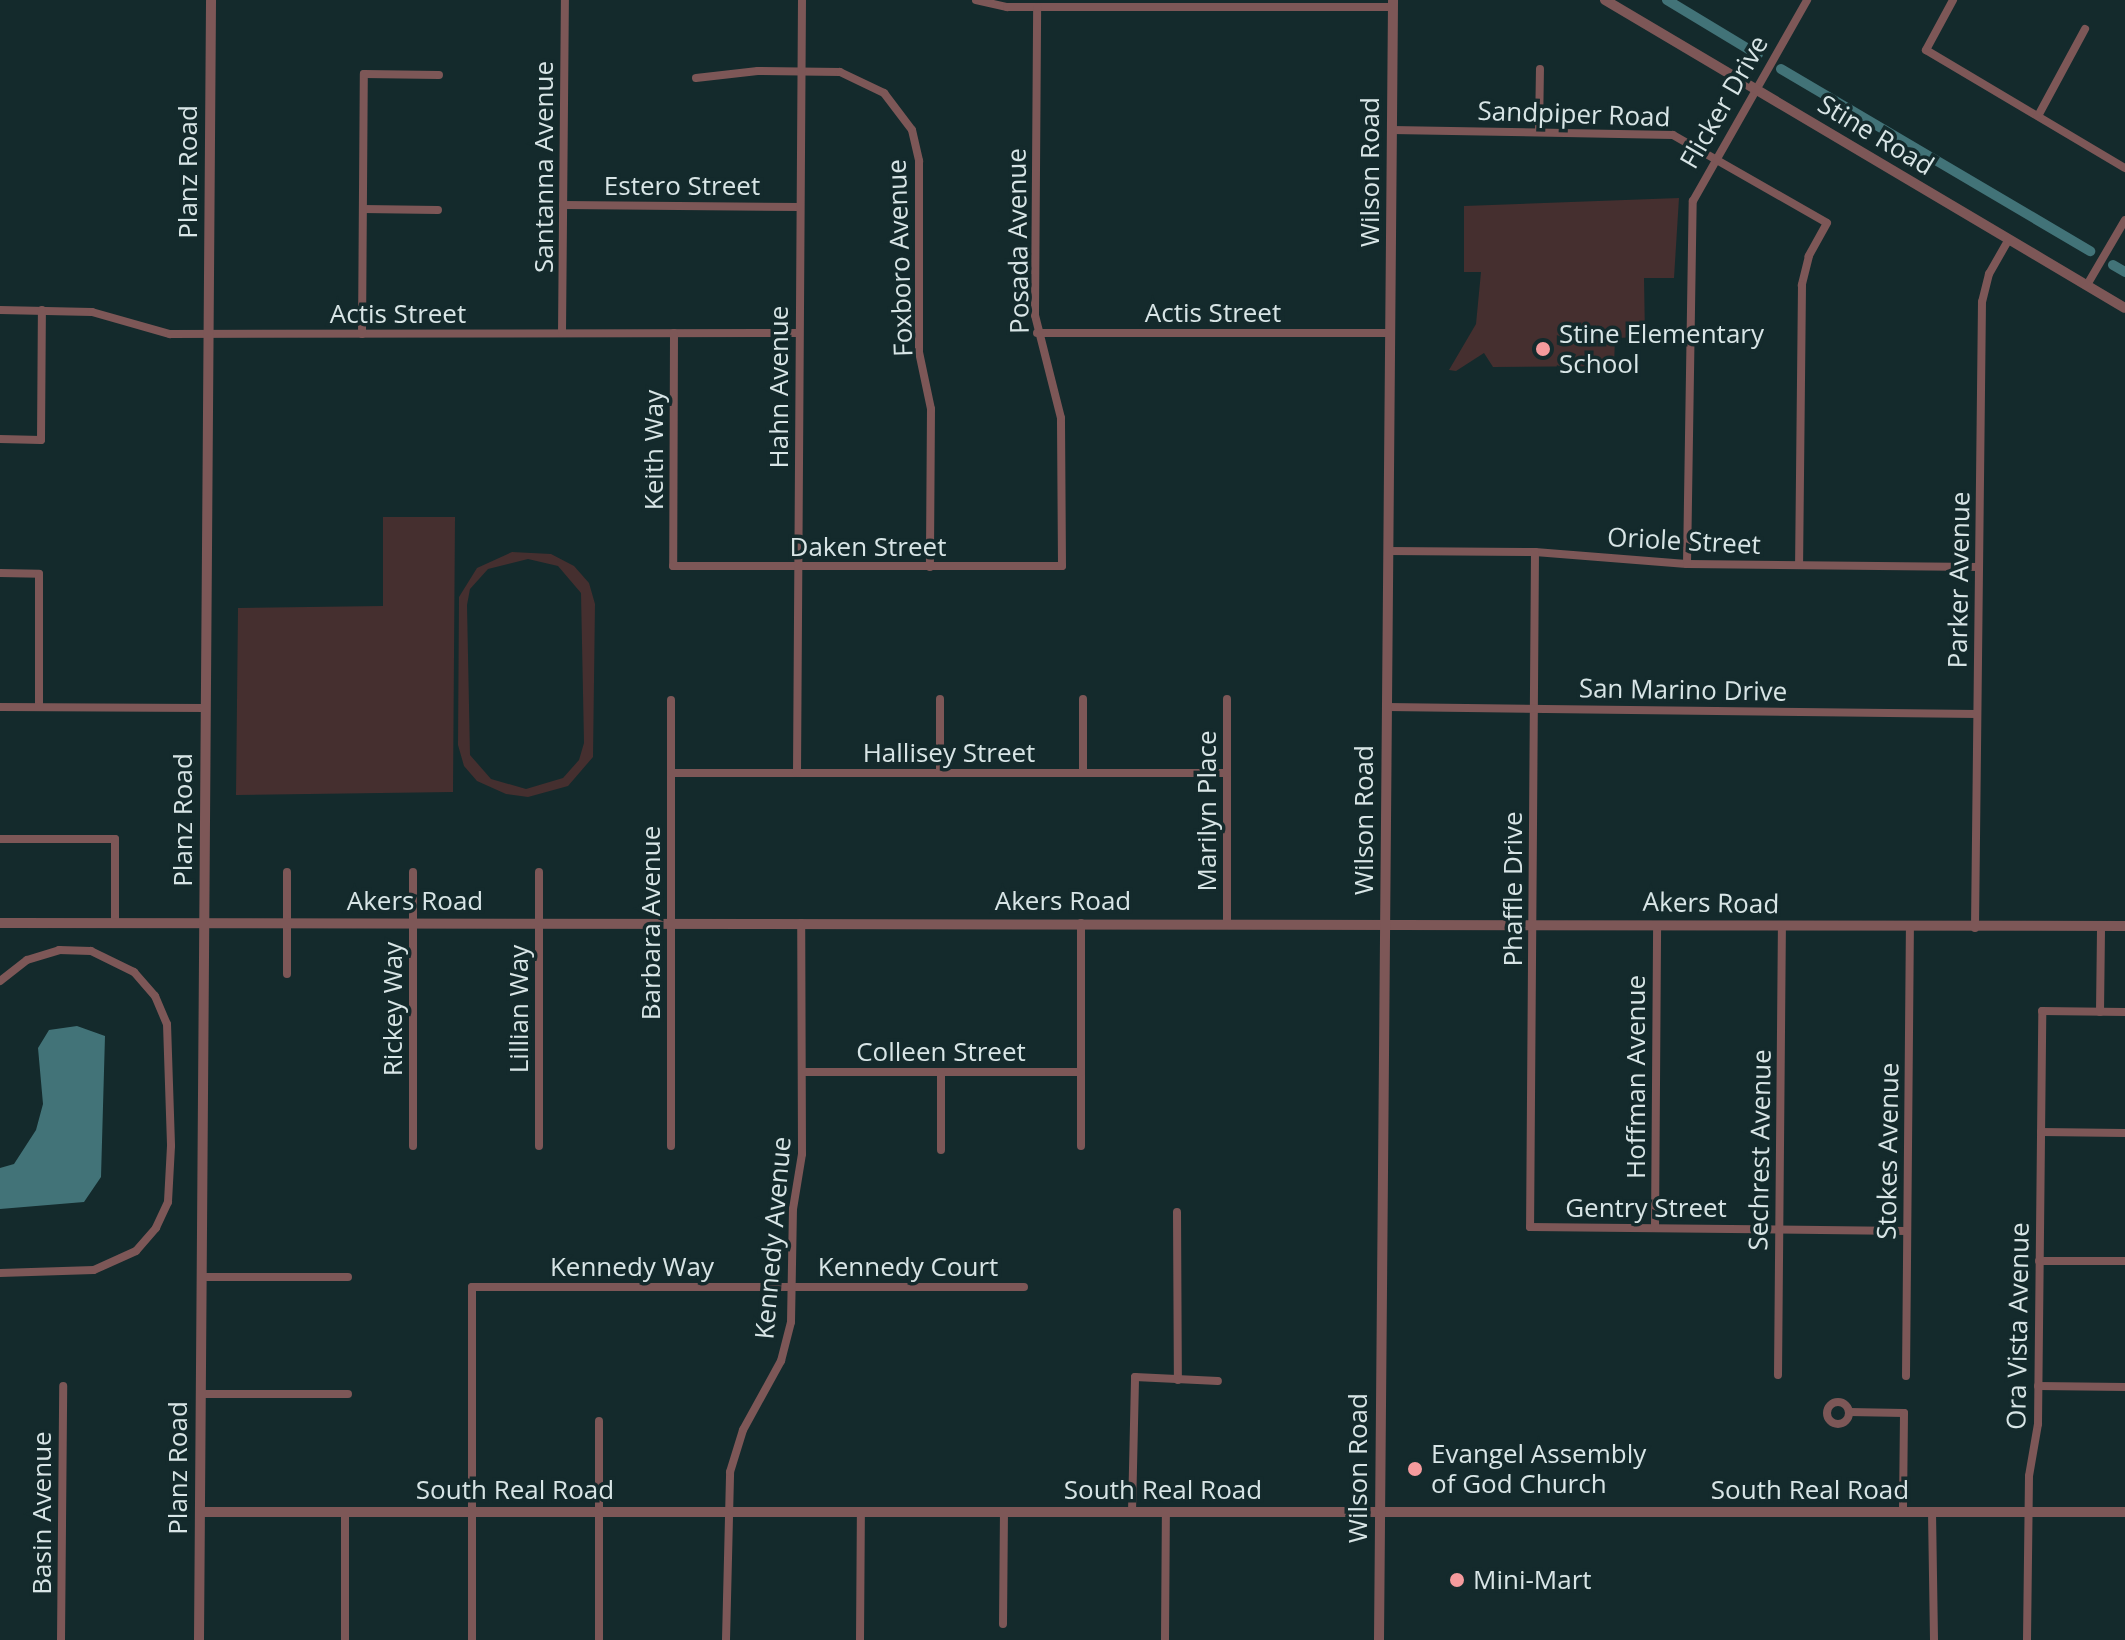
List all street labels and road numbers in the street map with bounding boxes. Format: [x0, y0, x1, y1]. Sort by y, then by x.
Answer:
street label: Flicker Drive [1673, 30, 1775, 174]
street label: Santanna Avenue [528, 61, 560, 273]
street label: Stine Road [1812, 88, 1940, 182]
street label: Sandpiper Road [1477, 95, 1671, 133]
street label: Wilson Road [1354, 97, 1386, 247]
street label: Planz Road [172, 105, 204, 239]
street label: Posada Avenue [1001, 148, 1035, 334]
street label: Foxboro Avenue [881, 159, 919, 357]
street label: Estero Street [604, 170, 760, 202]
street label: Actis Street [1145, 297, 1281, 329]
street label: Actis Street [330, 298, 466, 330]
street label: Hahn Avenue [763, 306, 795, 468]
street label: Keith Way [638, 390, 670, 510]
street label: Parker Avenue [1942, 491, 1976, 669]
street label: Oriole Street [1606, 521, 1762, 561]
street label: Daken Street [790, 531, 946, 563]
street label: San Marino Drive [1579, 673, 1787, 707]
street label: Marilyn Place [1191, 730, 1223, 892]
street label: Hallisey Street [863, 737, 1035, 769]
street label: Wilson Road [1348, 745, 1380, 895]
street label: Planz Road [167, 753, 199, 887]
street label: Phaffle Drive [1497, 811, 1529, 967]
street label: Barbara Avenue [635, 826, 667, 1020]
street label: Akers Road [347, 885, 483, 917]
street label: Akers Road [995, 885, 1131, 917]
street label: Akers Road [1642, 886, 1780, 920]
street label: Rickey Way [377, 942, 409, 1076]
street label: Lillian Way [503, 945, 535, 1073]
street label: Hoffman Avenue [1620, 975, 1652, 1179]
street label: Colleen Street [856, 1036, 1026, 1068]
street label: Sechrest Avenue [1743, 1049, 1777, 1251]
street label: Stokes Avenue [1871, 1062, 1905, 1240]
street label: Kennedy Avenue [749, 1135, 797, 1341]
street label: Gentry Street [1565, 1192, 1727, 1224]
street label: Ora Vista Avenue [2001, 1222, 2035, 1430]
street label: Kennedy Way [550, 1251, 714, 1283]
street label: Kennedy Court [818, 1251, 998, 1283]
street label: Wilson Road [1342, 1393, 1374, 1543]
street label: Planz Road [162, 1401, 194, 1535]
street label: Basin Avenue [26, 1431, 58, 1595]
street label: South Real Road [416, 1474, 614, 1506]
street label: South Real Road [1064, 1474, 1262, 1506]
street label: South Real Road [1711, 1474, 1909, 1506]

